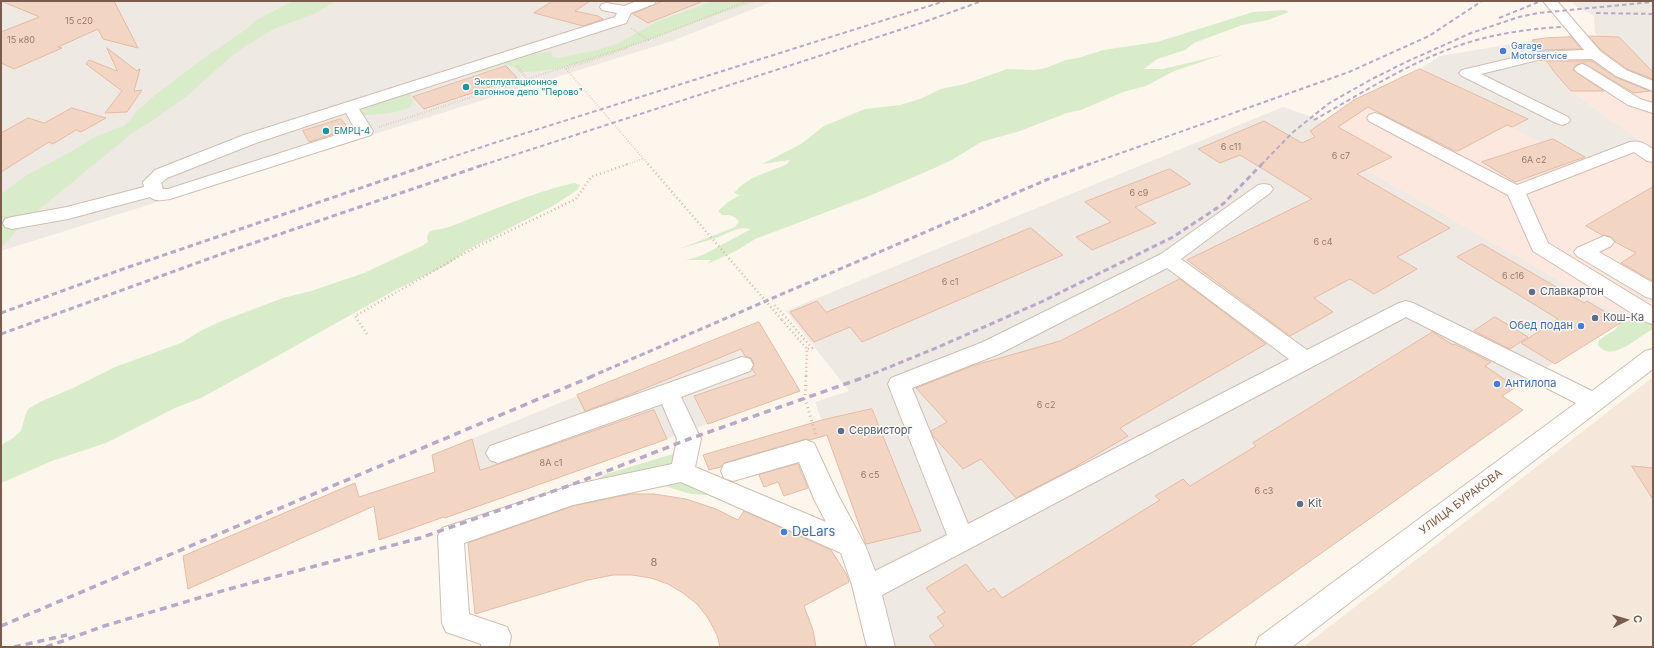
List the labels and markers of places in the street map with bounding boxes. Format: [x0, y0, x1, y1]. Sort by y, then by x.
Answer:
place label: Garage Motorservice [1511, 41, 1567, 62]
marker: Garage Motorservice [1498, 46, 1508, 56]
place label: Эксплуатационное вагонное депо "Перово" [474, 77, 583, 98]
marker: Эксплуатационное вагонное депо "Перово" [461, 82, 471, 92]
marker: БМРЦ-4 [321, 126, 331, 136]
place label: БМРЦ-4 [334, 126, 370, 136]
place label: Славкартон [1540, 285, 1604, 299]
marker: Славкартон [1527, 287, 1537, 297]
place label: Кош-Ка [1603, 311, 1644, 325]
marker: Кош-Ка [1590, 313, 1600, 323]
place label: Обед подан [1509, 319, 1573, 333]
marker: Обед подан [1576, 321, 1586, 331]
place label: Антилопа [1505, 377, 1556, 391]
marker: Антилопа [1492, 379, 1502, 389]
place label: Сервисторг [849, 424, 912, 438]
marker: Сервисторг [836, 426, 846, 436]
place label: Kit [1308, 497, 1322, 511]
marker: Kit [1295, 499, 1305, 509]
place label: DeLars [792, 524, 835, 540]
marker: DeLars [779, 527, 789, 537]

